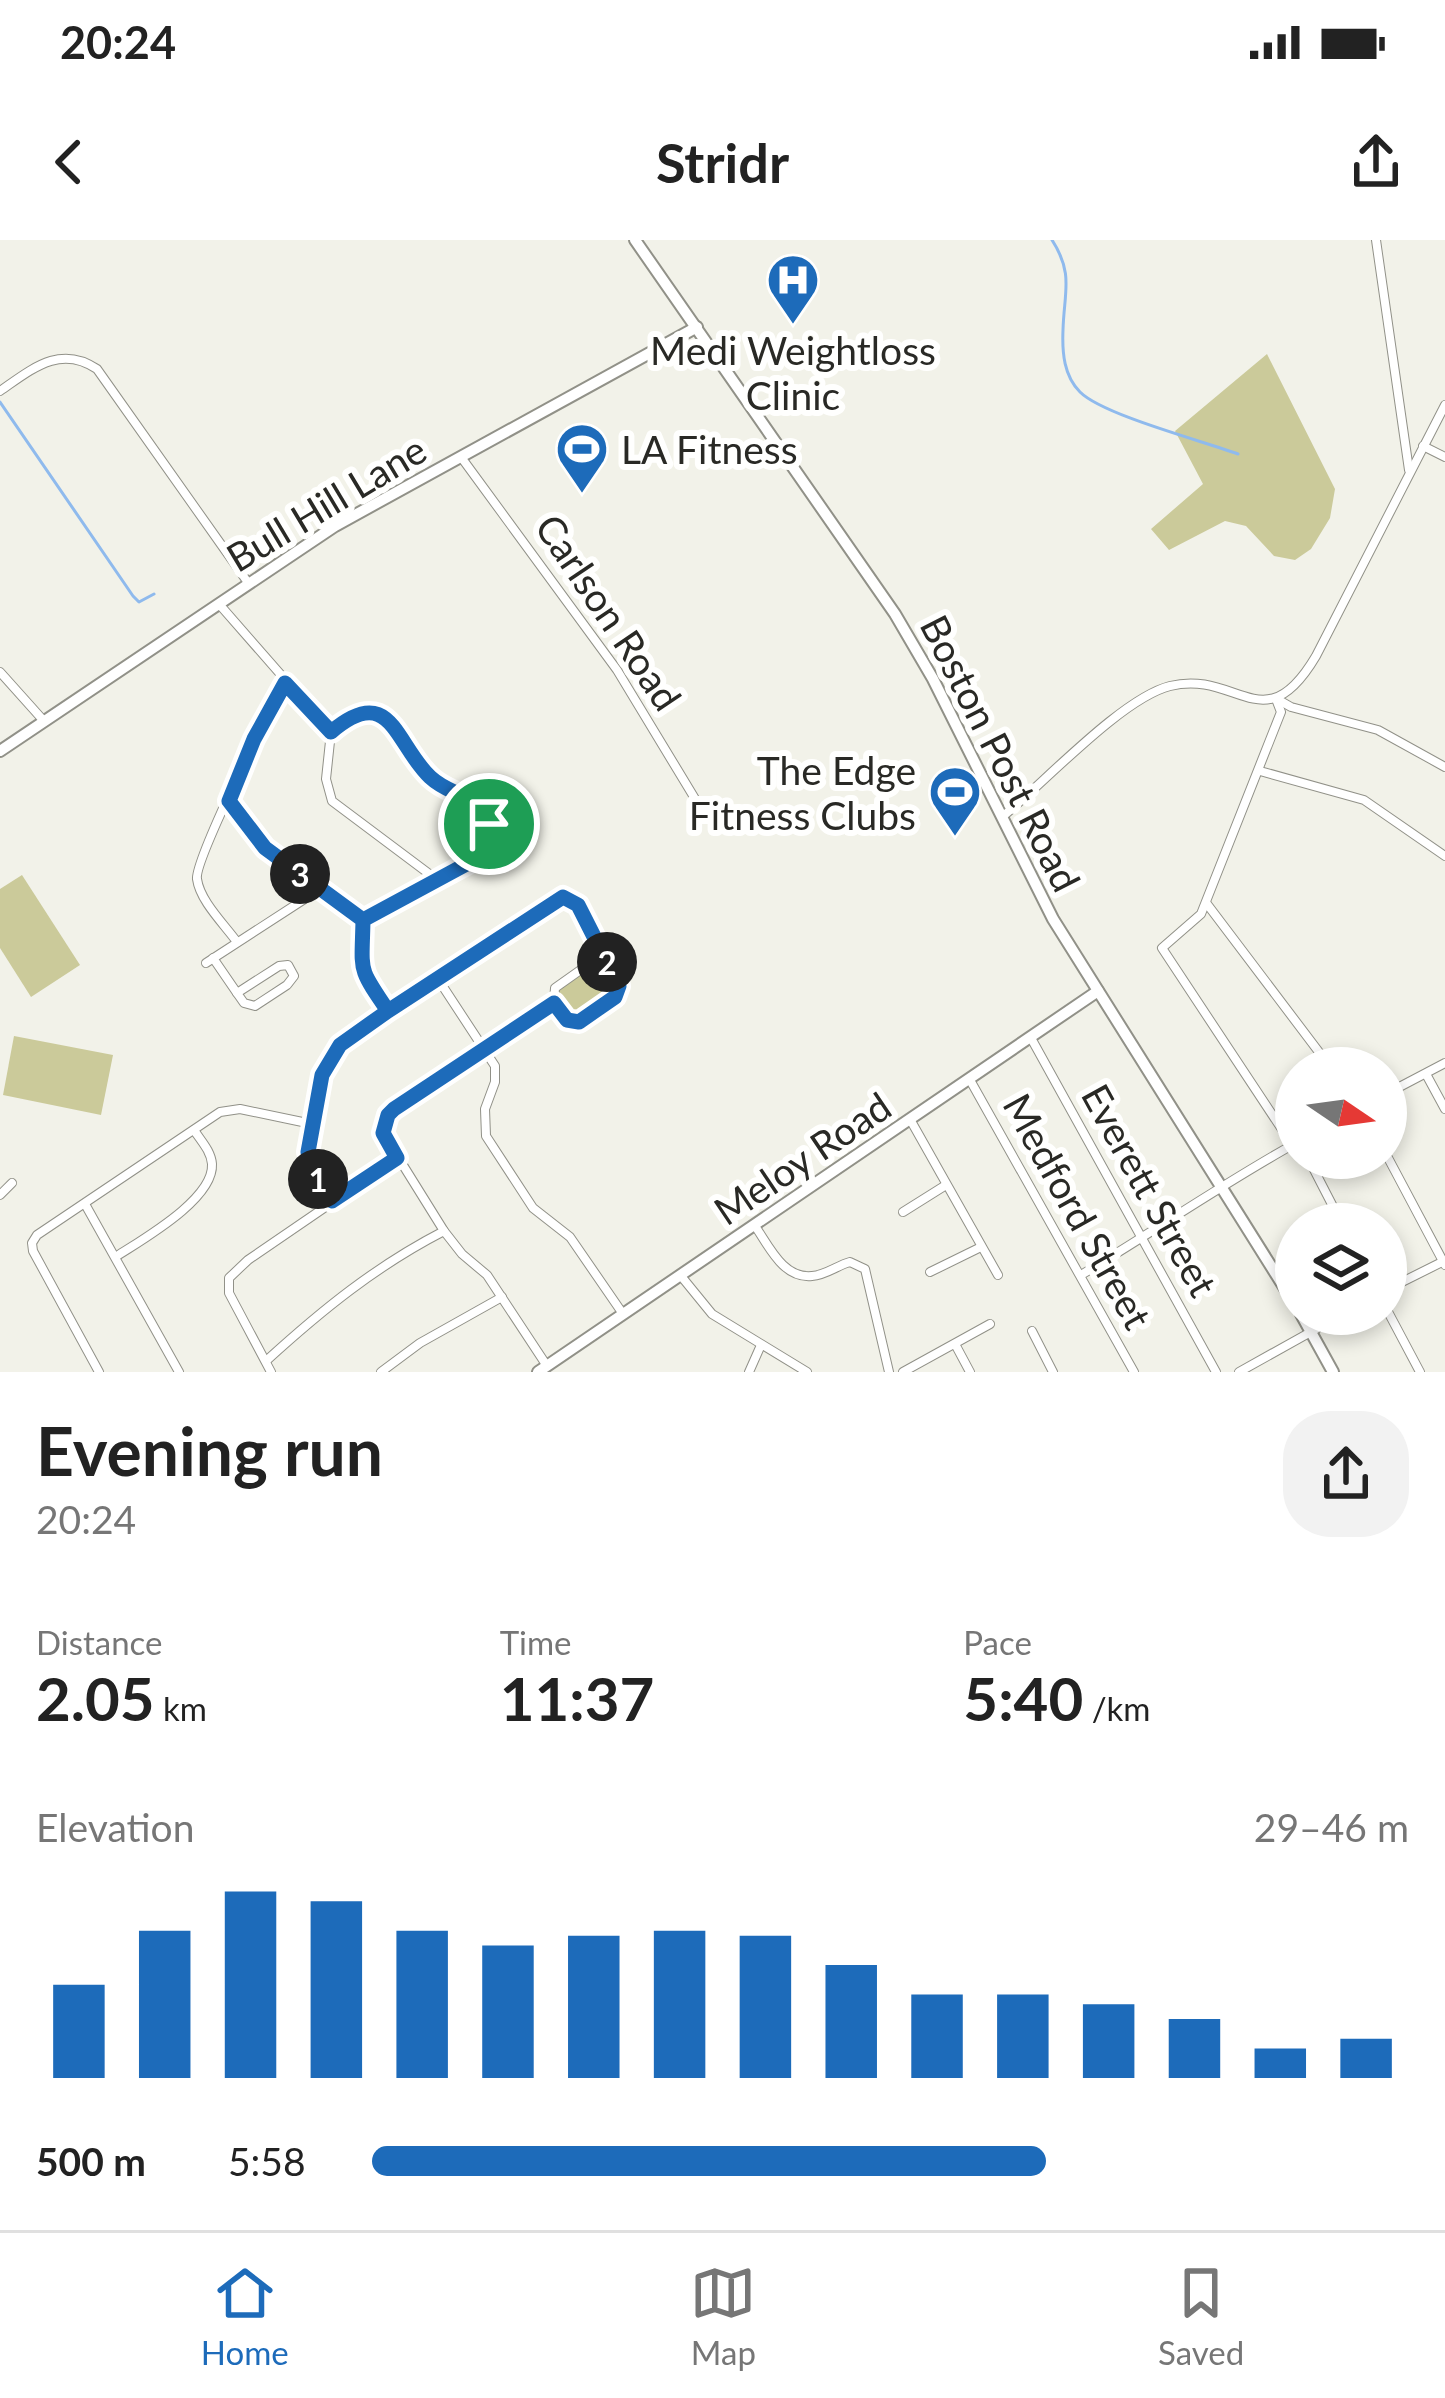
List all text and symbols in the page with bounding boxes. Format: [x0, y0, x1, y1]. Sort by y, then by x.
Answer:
text: 20:24 [60, 15, 176, 69]
icon: back [36, 129, 102, 195]
icon: share [1343, 129, 1409, 195]
text: Stridr [656, 130, 789, 195]
hospital icon: Medi Weightloss Clinic [765, 252, 821, 326]
place label: Medi Weightloss Clinic [650, 327, 936, 418]
sports icon: LA Fitness [554, 421, 610, 495]
street label: Bull Hill Lane [218, 426, 434, 580]
place label: LA Fitness [621, 426, 798, 472]
street label: Carlson Road [527, 505, 691, 719]
street label: Boston Post Road [912, 607, 1090, 899]
place label: The Edge Fitness Clubs [689, 747, 916, 838]
sports icon: The Edge Fitness Clubs [927, 764, 983, 838]
pin [438, 773, 540, 875]
icon: arrive [456, 791, 522, 857]
pin: 3 [270, 844, 330, 904]
text: 3 [290, 854, 310, 894]
pin: 2 [577, 932, 637, 992]
text: 2 [597, 942, 617, 982]
north arrow [1275, 1047, 1407, 1179]
map controls [1275, 1047, 1407, 1335]
street label: Everett Street [1073, 1076, 1227, 1304]
street label: Meloy Road [705, 1082, 899, 1234]
street label: Medford Street [995, 1086, 1161, 1336]
pin: 1 [288, 1149, 348, 1209]
text: 1 [308, 1159, 328, 1199]
button: layers [1275, 1203, 1407, 1335]
text: Evening run [36, 1411, 383, 1490]
button: share [1283, 1411, 1409, 1537]
text: 20:24 [36, 1496, 136, 1542]
text: Distance [36, 1622, 163, 1662]
text: Time [500, 1622, 572, 1662]
text: Pace [963, 1622, 1032, 1662]
text: 2.05 [36, 1662, 155, 1734]
text: 11:37 [500, 1662, 654, 1734]
text: 5:40 [963, 1662, 1083, 1734]
text: km [155, 1688, 207, 1728]
text: /km [1083, 1688, 1150, 1728]
text: Elevation [36, 1804, 194, 1850]
text: 29–46 m [1254, 1804, 1409, 1850]
text: 500 m [36, 2138, 146, 2184]
text: 5:58 [228, 2138, 306, 2184]
tab: Home [201, 2260, 289, 2372]
tab: Map [690, 2260, 756, 2372]
tab: Saved [1158, 2260, 1244, 2372]

